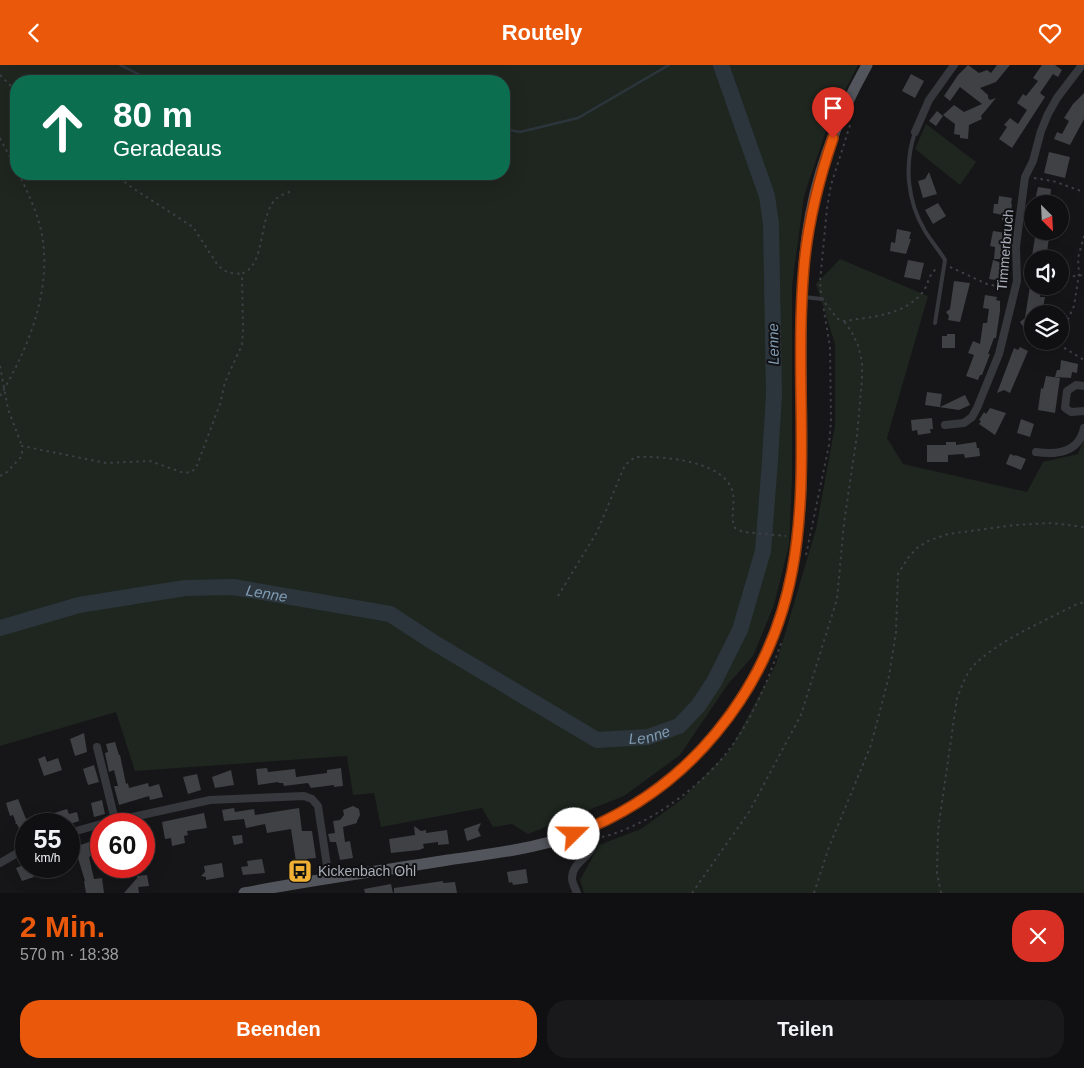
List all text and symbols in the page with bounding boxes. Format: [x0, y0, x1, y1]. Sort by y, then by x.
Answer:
icon: back [20, 19, 48, 47]
icon: heart [1036, 19, 1064, 47]
text: Routely [502, 20, 582, 45]
pin [812, 87, 854, 138]
icon: arrive [819, 94, 847, 122]
icon: ahead [30, 95, 95, 160]
text: 80 m [113, 95, 193, 134]
text: Geradeaus [113, 136, 222, 161]
north arrow [1024, 195, 1069, 240]
map controls [1024, 195, 1069, 350]
street label: Timmerbruch [993, 208, 1017, 292]
button: sound [1024, 250, 1069, 295]
button: layers [1024, 305, 1069, 350]
water label: Lenne [764, 323, 782, 365]
water label: Lenne [245, 581, 289, 605]
water label: Lenne [628, 721, 672, 747]
position arrow [547, 807, 599, 859]
speed limit sign: 60 [90, 813, 155, 878]
text: 55 [34, 825, 61, 853]
text: km/h [34, 851, 61, 865]
bus stop icon: Kickenbach Ohl [287, 858, 313, 884]
place label: Kickenbach Ohl [318, 863, 416, 879]
text: 2 Min. [20, 910, 105, 943]
button: close [1012, 910, 1064, 962]
text: 570 m · 18:38 [20, 946, 119, 963]
button: Beenden [20, 1000, 537, 1058]
button: Teilen [547, 1000, 1064, 1058]

